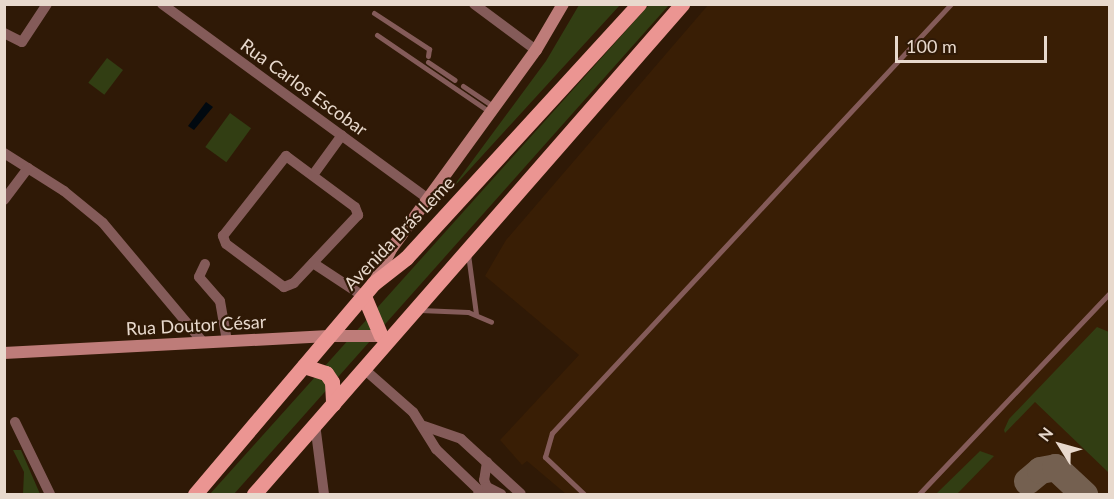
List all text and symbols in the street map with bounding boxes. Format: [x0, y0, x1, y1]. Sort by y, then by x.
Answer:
scale bar [898, 24, 1050, 62]
street label: Rua Carlos Escobar [237, 34, 371, 140]
text: 100 m [906, 35, 957, 57]
street label: Avenida Brás Leme [339, 172, 459, 294]
street label: Rua Doutor César [125, 311, 267, 339]
north arrow [1030, 415, 1090, 475]
text: N [1034, 423, 1057, 445]

